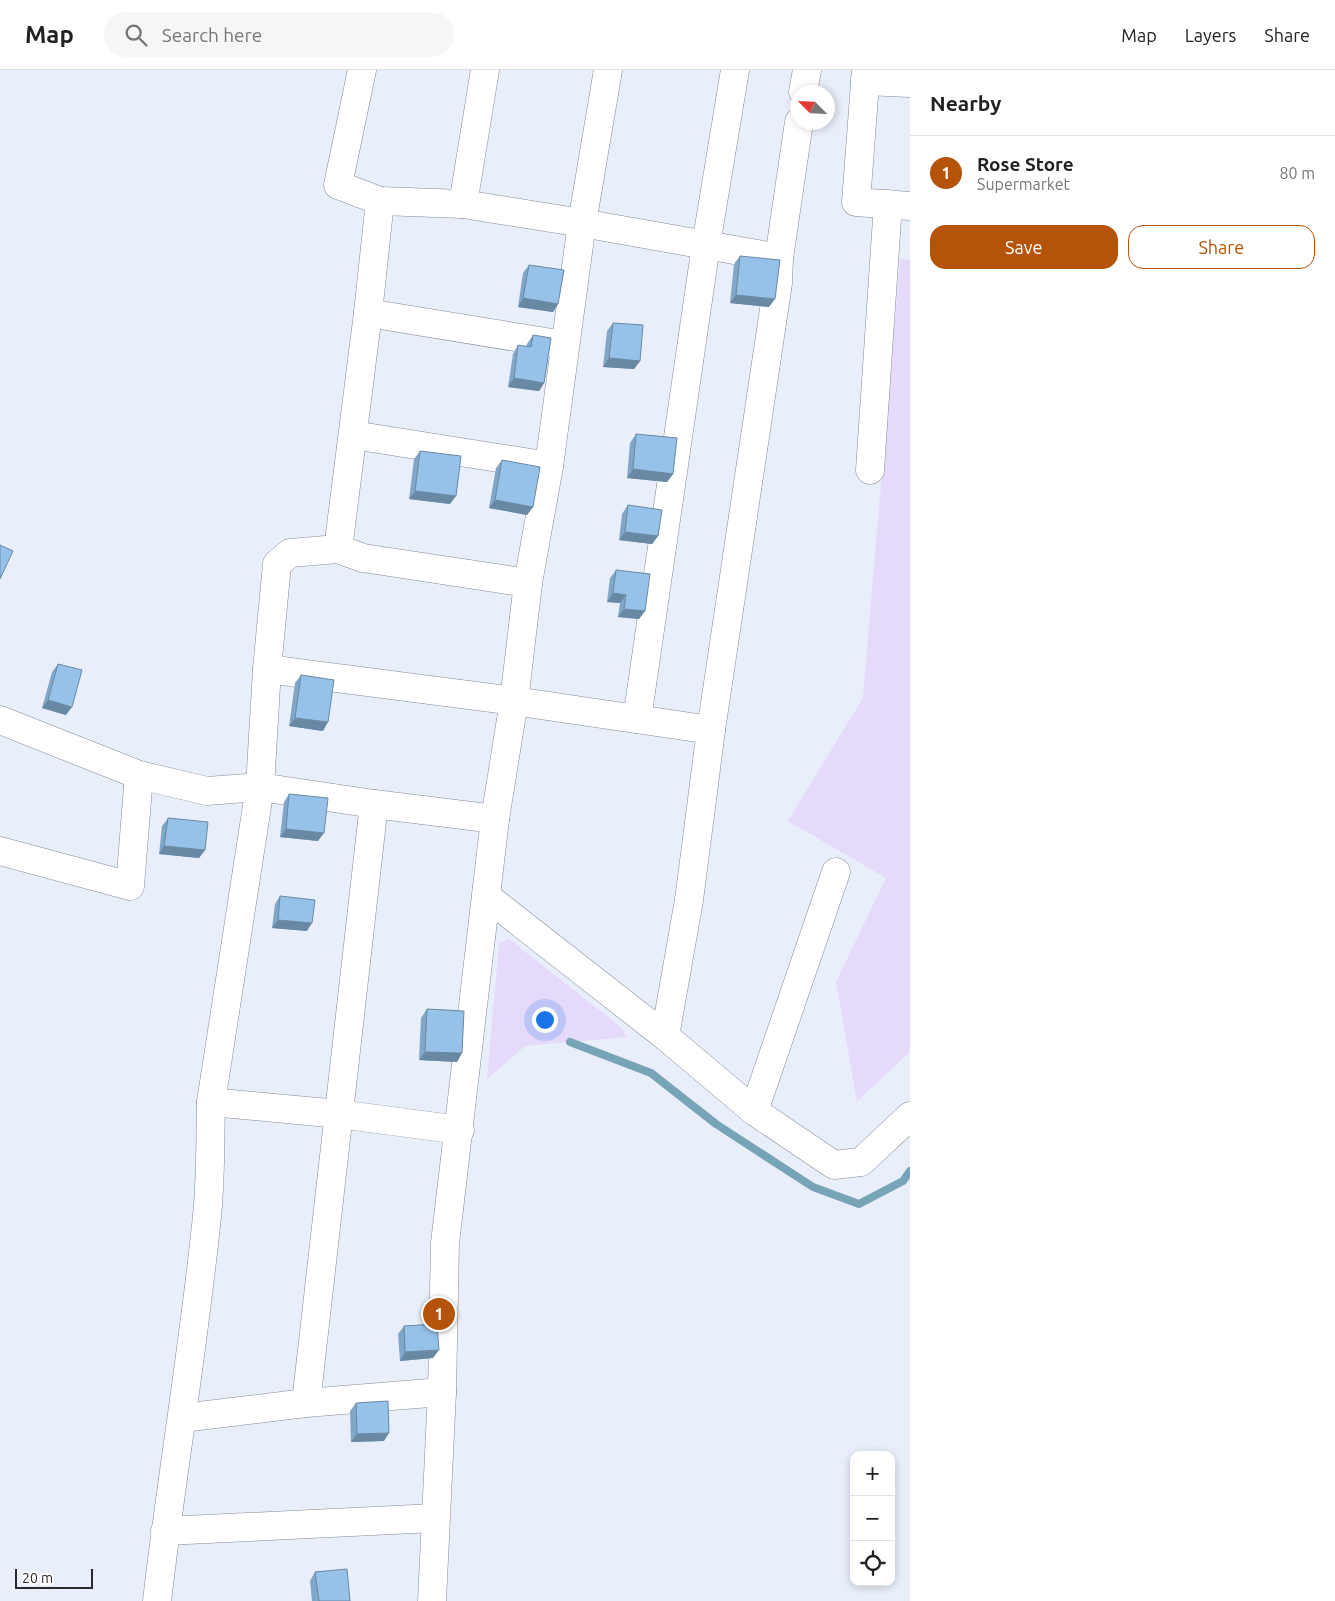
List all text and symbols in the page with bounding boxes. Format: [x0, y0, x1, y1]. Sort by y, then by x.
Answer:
search box [104, 12, 454, 57]
text: Map [25, 21, 74, 48]
icon: search [122, 21, 150, 49]
text: Search here [162, 24, 262, 46]
text: Map [1121, 25, 1157, 45]
text: Layers [1185, 25, 1236, 45]
text: Share [1264, 25, 1310, 45]
north arrow [790, 85, 835, 130]
text: Nearby [930, 91, 1001, 115]
text: Rose Store [977, 153, 1074, 175]
text: 1 [941, 164, 951, 182]
text: 80 m [1279, 164, 1315, 182]
text: Supermarket [977, 175, 1070, 193]
button: Save [930, 225, 1118, 269]
button: Share [1128, 225, 1315, 269]
your location [532, 1007, 558, 1033]
pin: 1 [423, 1295, 455, 1333]
map controls [850, 1451, 895, 1586]
button: + [850, 1451, 895, 1496]
button: − [850, 1496, 895, 1541]
button: locate [850, 1541, 895, 1586]
scale bar [15, 1566, 92, 1589]
text: 20 m [22, 1570, 53, 1586]

